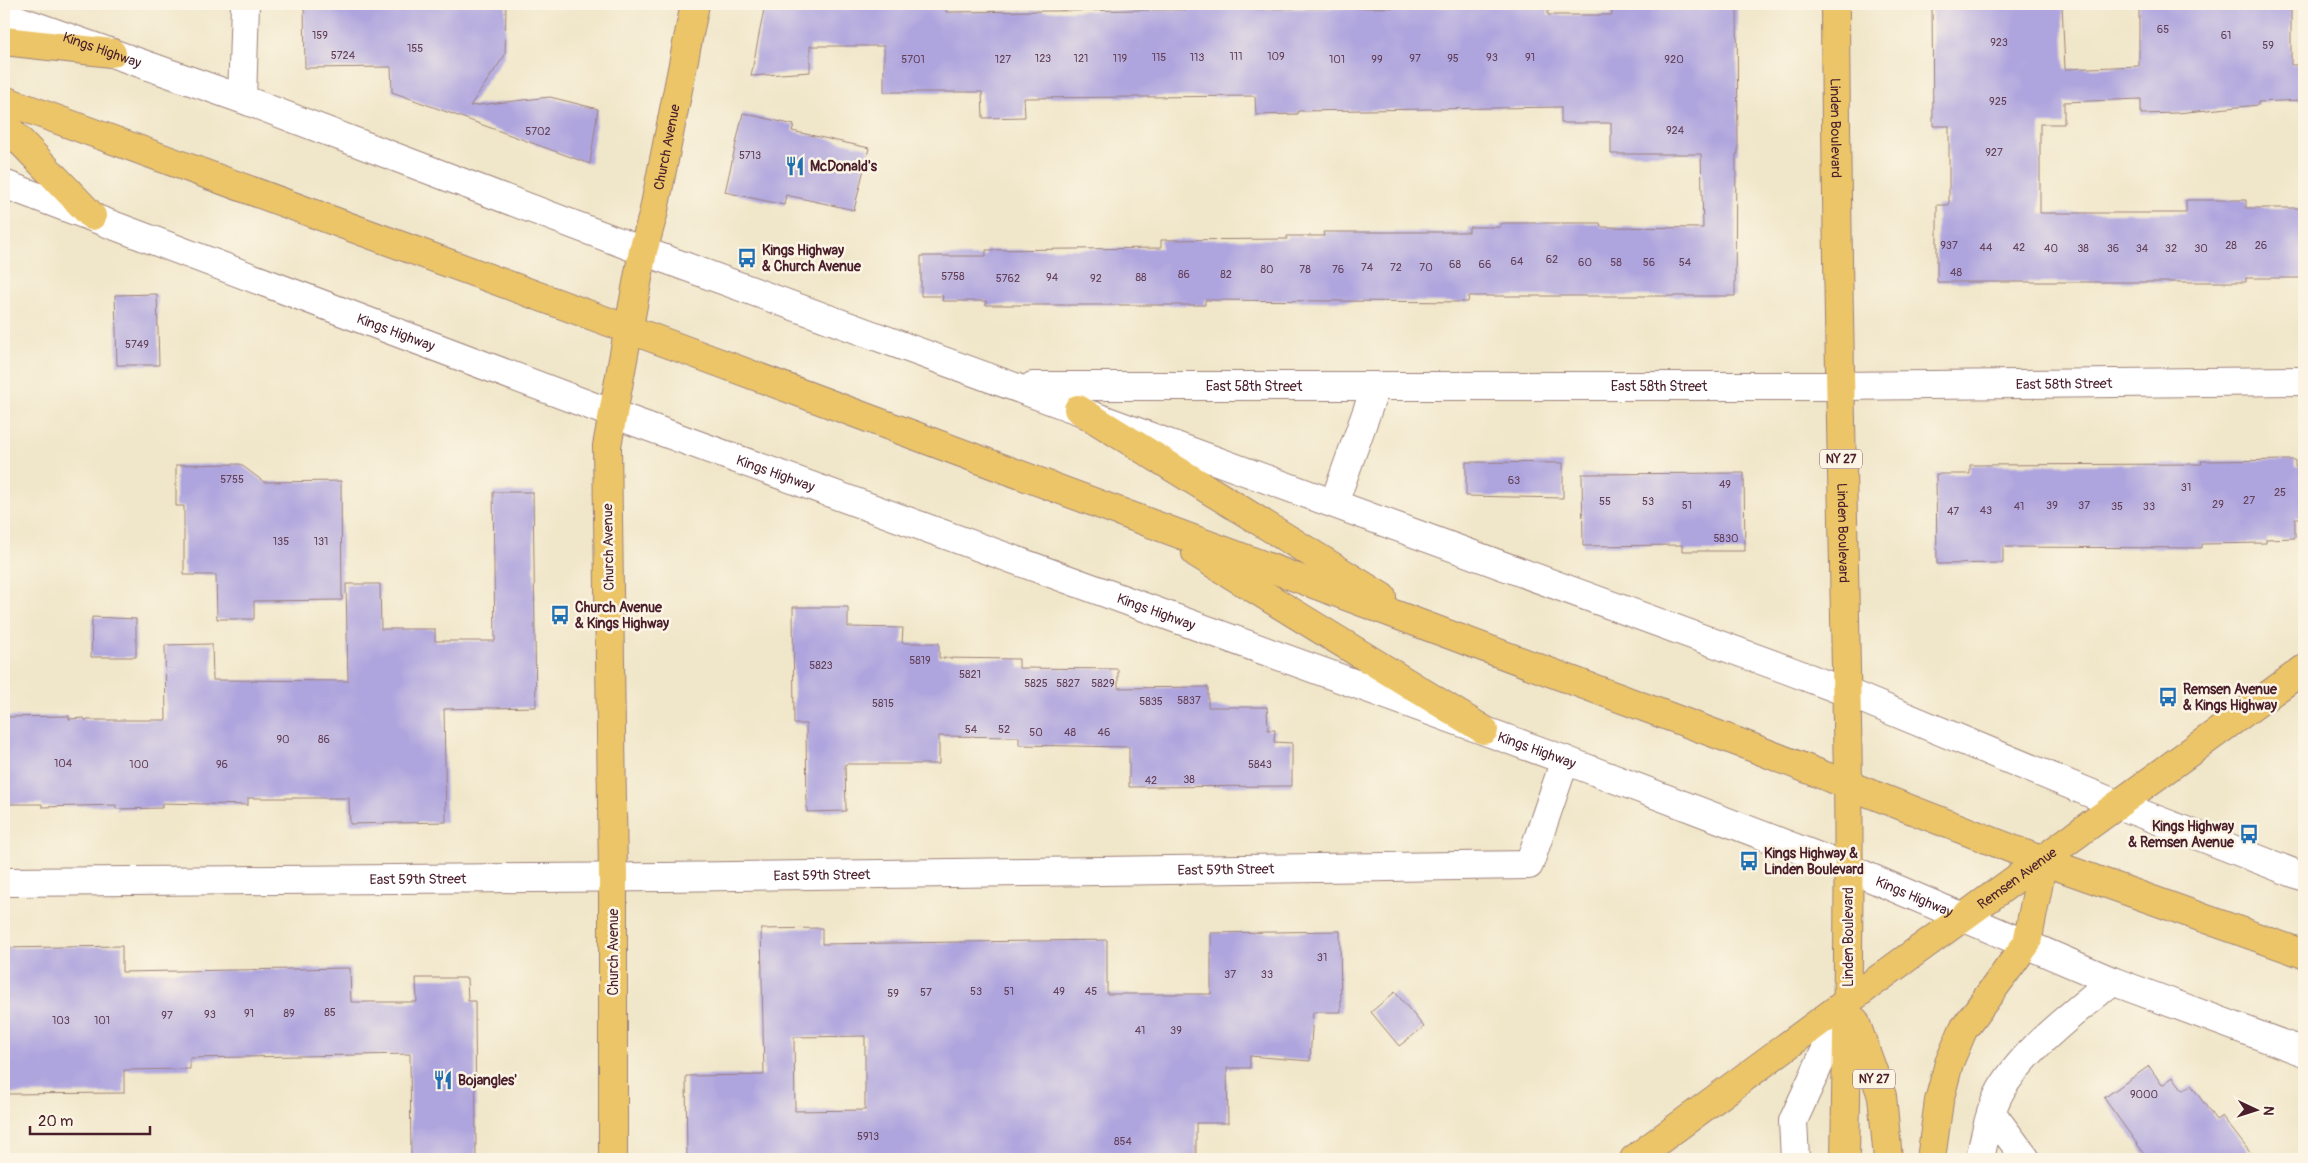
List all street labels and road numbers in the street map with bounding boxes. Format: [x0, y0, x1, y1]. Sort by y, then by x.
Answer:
street label: Kings Highway [60, 28, 144, 72]
street label: Linden Boulevard [1826, 78, 1845, 178]
street label: Church Avenue [650, 103, 684, 191]
street label: Kings Highway [354, 310, 437, 355]
street label: East 58th Street [2016, 375, 2113, 393]
street label: East 58th Street [1206, 378, 1303, 395]
street label: East 58th Street [1611, 378, 1708, 395]
road number: NY 27 [1820, 449, 1862, 468]
street label: Kings Highway [734, 452, 817, 496]
street label: Linden Boulevard [1833, 483, 1852, 583]
street label: Church Avenue [599, 503, 618, 591]
street label: Kings Highway [1115, 590, 1198, 634]
street label: Kings Highway [1495, 728, 1578, 772]
street label: Remsen Avenue [1974, 844, 2060, 913]
street label: East 59th Street [1177, 861, 1275, 879]
street label: East 59th Street [773, 866, 871, 884]
street label: East 59th Street [369, 870, 467, 888]
street label: Kings Highway [1873, 873, 1955, 921]
street label: Linden Boulevard [1840, 887, 1857, 987]
street label: Church Avenue [605, 908, 622, 996]
road number: NY 27 [1853, 1070, 1895, 1088]

